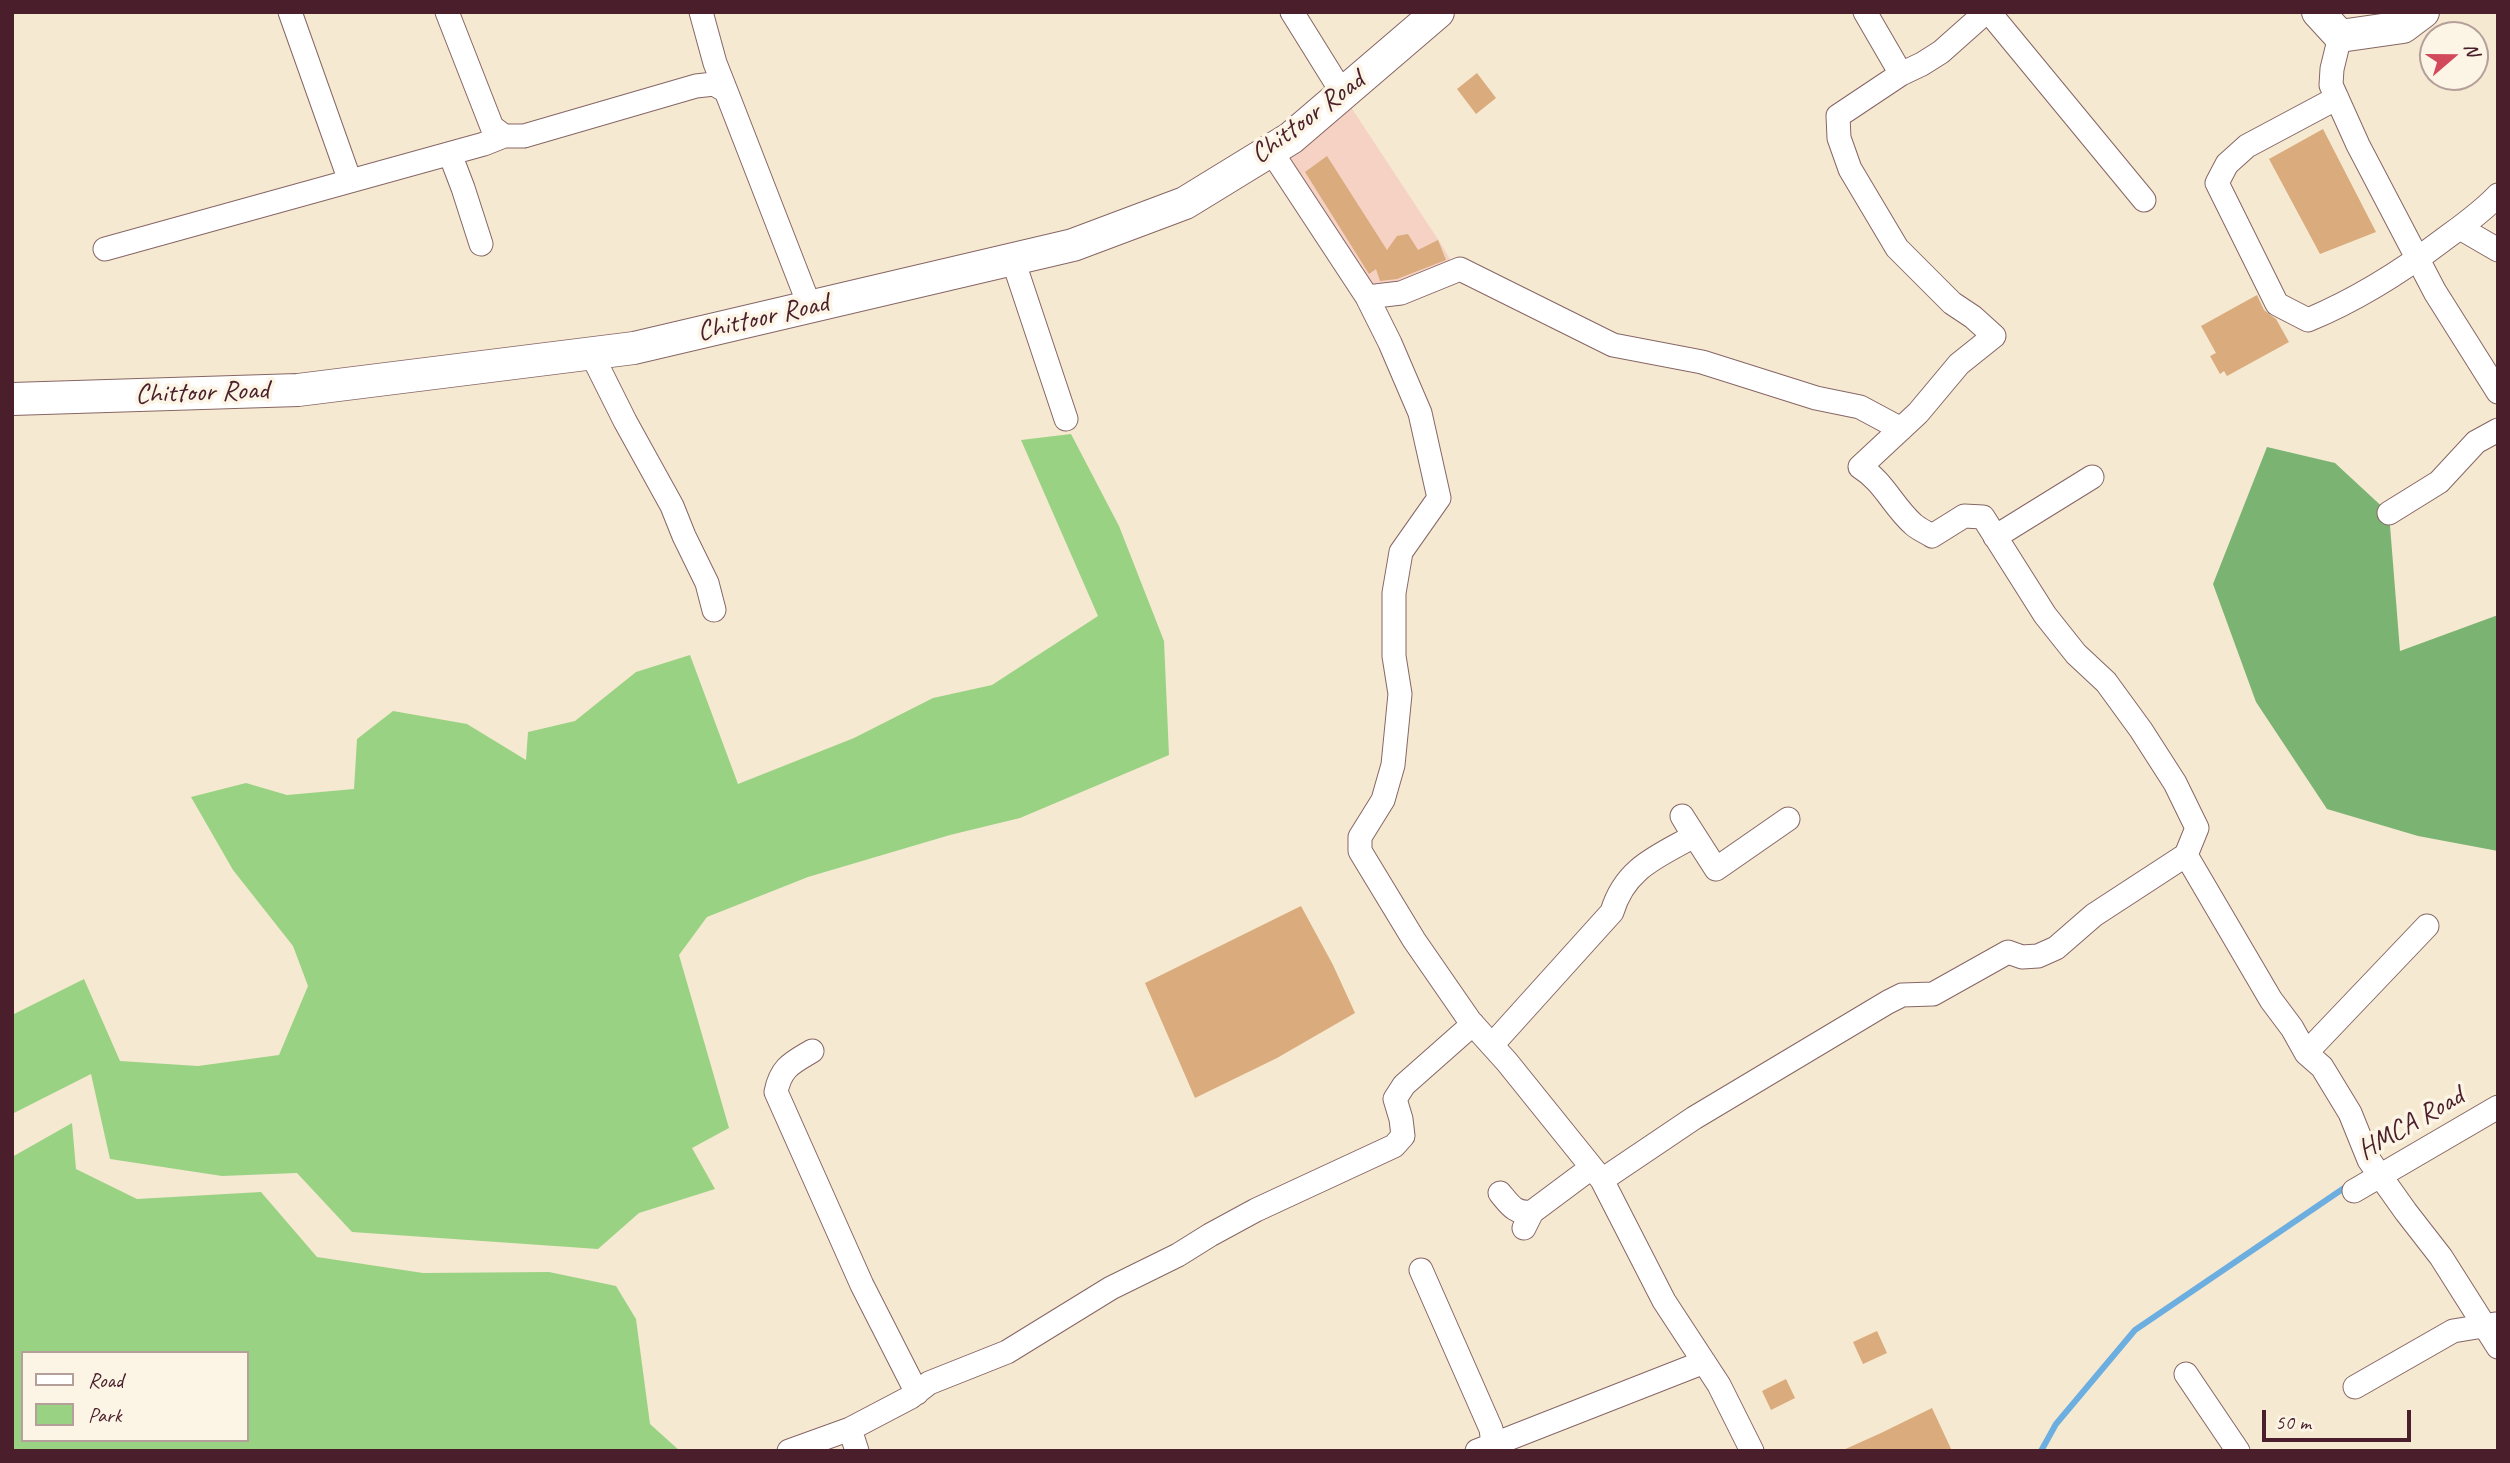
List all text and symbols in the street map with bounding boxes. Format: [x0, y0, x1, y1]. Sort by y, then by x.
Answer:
north arrow [2419, 21, 2489, 91]
text: N [2459, 40, 2485, 59]
street label: Chittoor Road [1245, 64, 1371, 172]
street label: Chittoor Road [694, 287, 832, 349]
street label: Chittoor Road [135, 374, 269, 412]
street label: HMCA Road [2352, 1080, 2470, 1168]
legend [21, 1351, 248, 1442]
text: Road [88, 1367, 123, 1393]
scale bar [2265, 1396, 2414, 1440]
text: Park [88, 1402, 121, 1428]
text: 50 m [2275, 1409, 2311, 1435]

